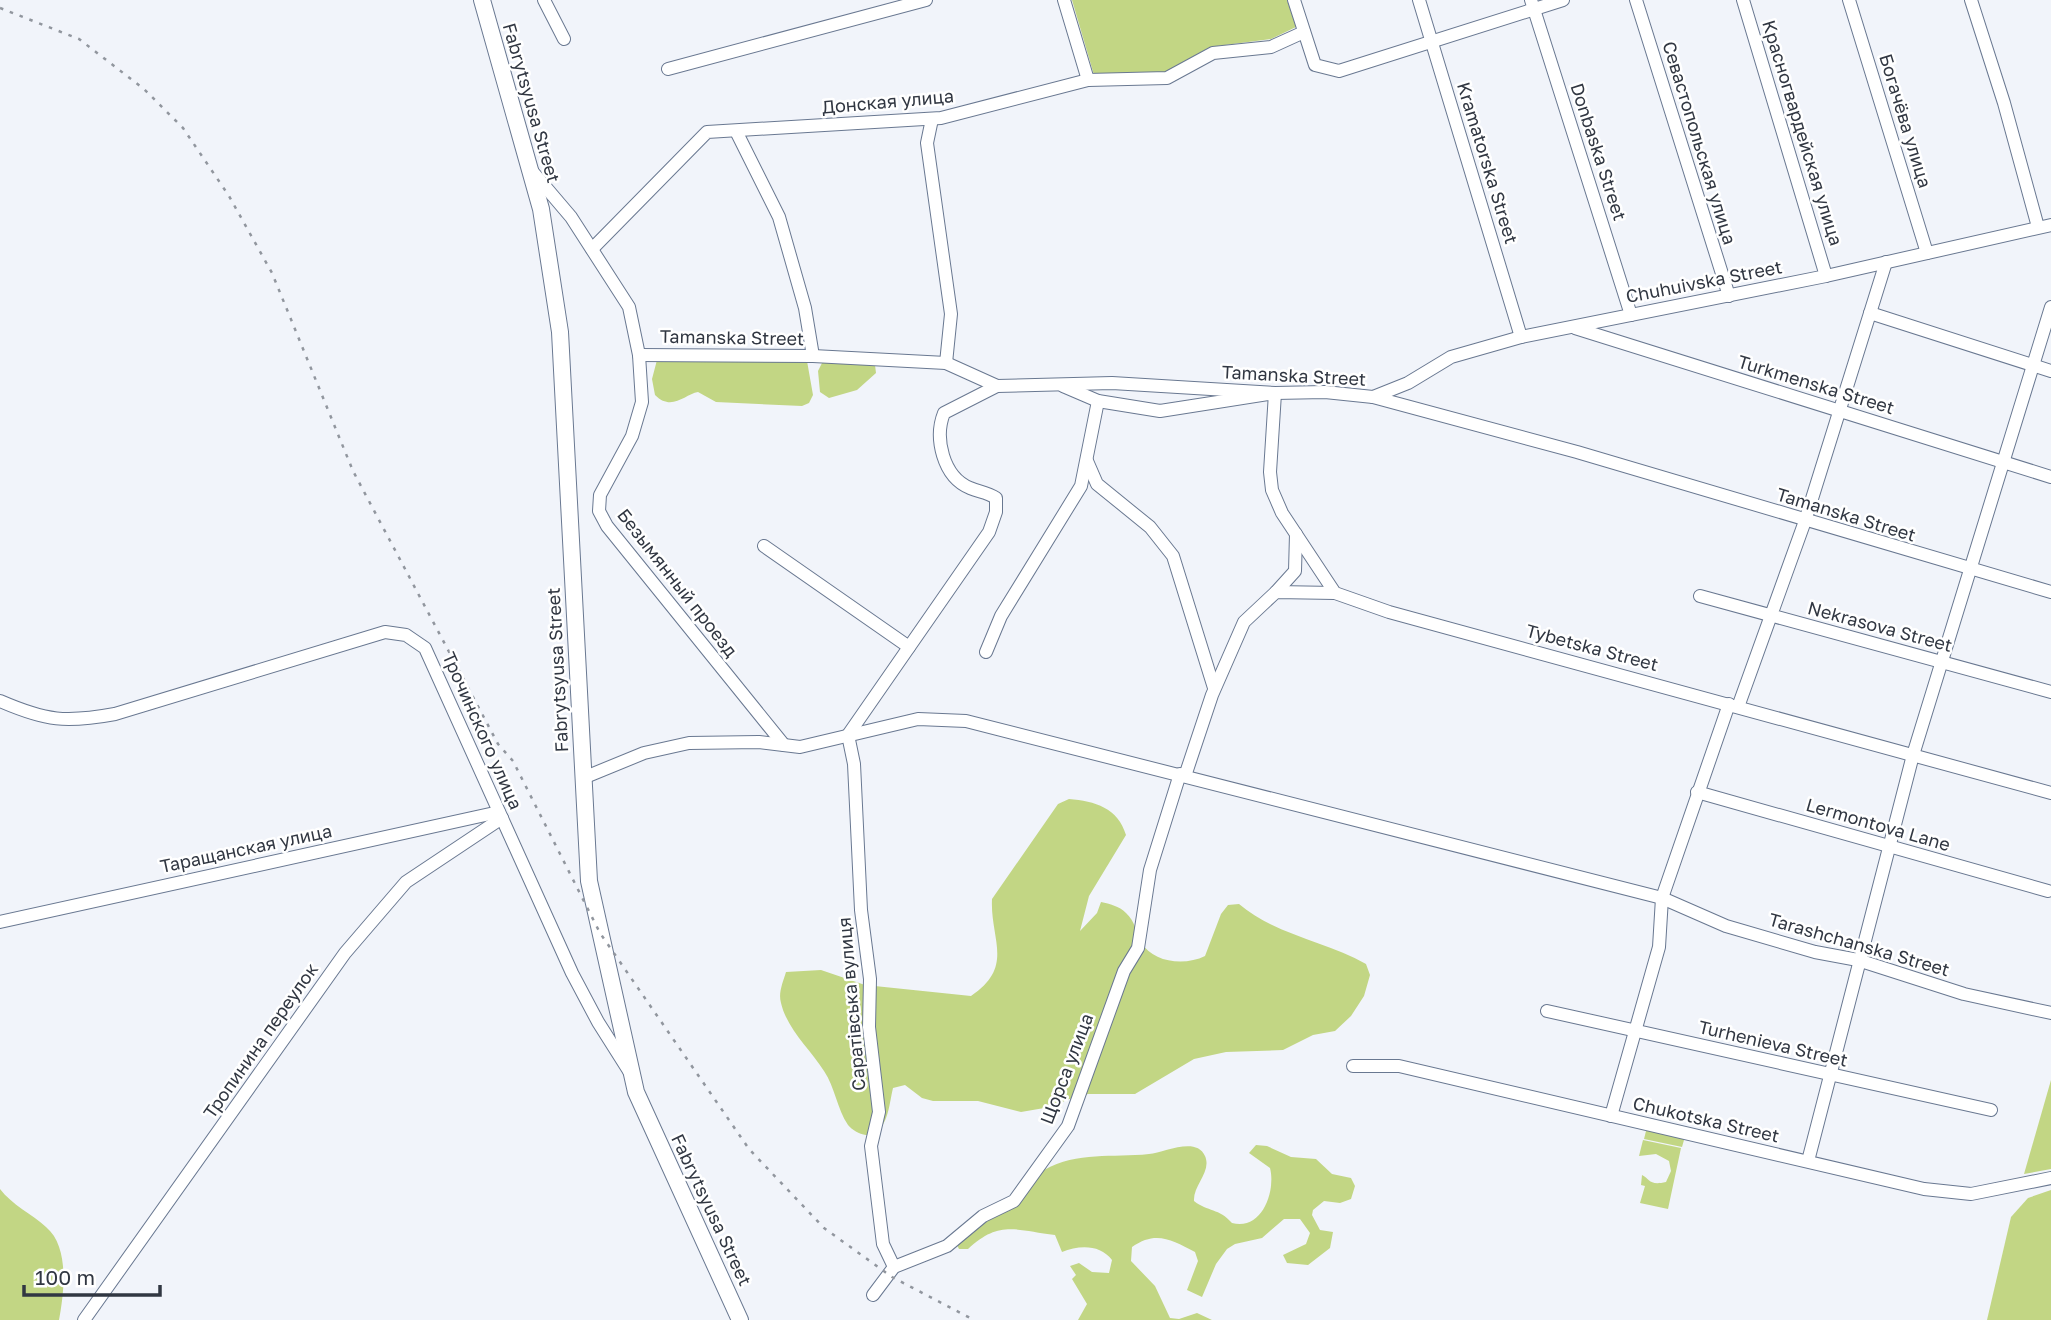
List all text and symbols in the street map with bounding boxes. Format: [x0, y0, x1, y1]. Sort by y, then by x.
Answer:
street label: Красногвардейская улица [1758, 17, 1848, 248]
street label: Fabrytsyusa Street [499, 20, 565, 185]
street label: Севастопольская улица [1659, 38, 1741, 247]
street label: Богачёва улица [1875, 51, 1937, 190]
street label: Kramatorska Street [1453, 79, 1523, 246]
street label: Donbaska Street [1566, 80, 1632, 223]
street label: Донская улица [821, 84, 955, 118]
street label: Chuhuivska Street [1624, 255, 1784, 307]
street label: Tamanska Street [660, 325, 804, 349]
street label: Turkmenska Street [1735, 350, 1897, 418]
street label: Tamanska Street [1221, 360, 1367, 390]
street label: Tamanska Street [1774, 482, 1919, 546]
street label: Безымянный проезд [613, 504, 743, 661]
street label: Fabrytsyusa Street [542, 587, 572, 753]
street label: Nekrasova Street [1806, 596, 1955, 656]
street label: Tybetska Street [1524, 619, 1661, 675]
street label: Трочинского улица [438, 648, 528, 813]
street label: Lermontova Lane [1804, 793, 1953, 855]
street label: Таращанская улица [158, 819, 334, 877]
street label: Tarashchanska Street [1766, 908, 1952, 980]
street label: Саратівська вулиця [832, 916, 870, 1092]
street label: Тропинина переулок [198, 959, 322, 1122]
street label: Щорса улица [1035, 1010, 1097, 1127]
street label: Turhenieva Street [1696, 1015, 1850, 1071]
street label: Chukotska Street [1631, 1091, 1782, 1147]
street label: Fabrytsyusa Street [667, 1130, 757, 1289]
scale bar [24, 1254, 161, 1298]
text: 100 m [35, 1264, 95, 1290]

